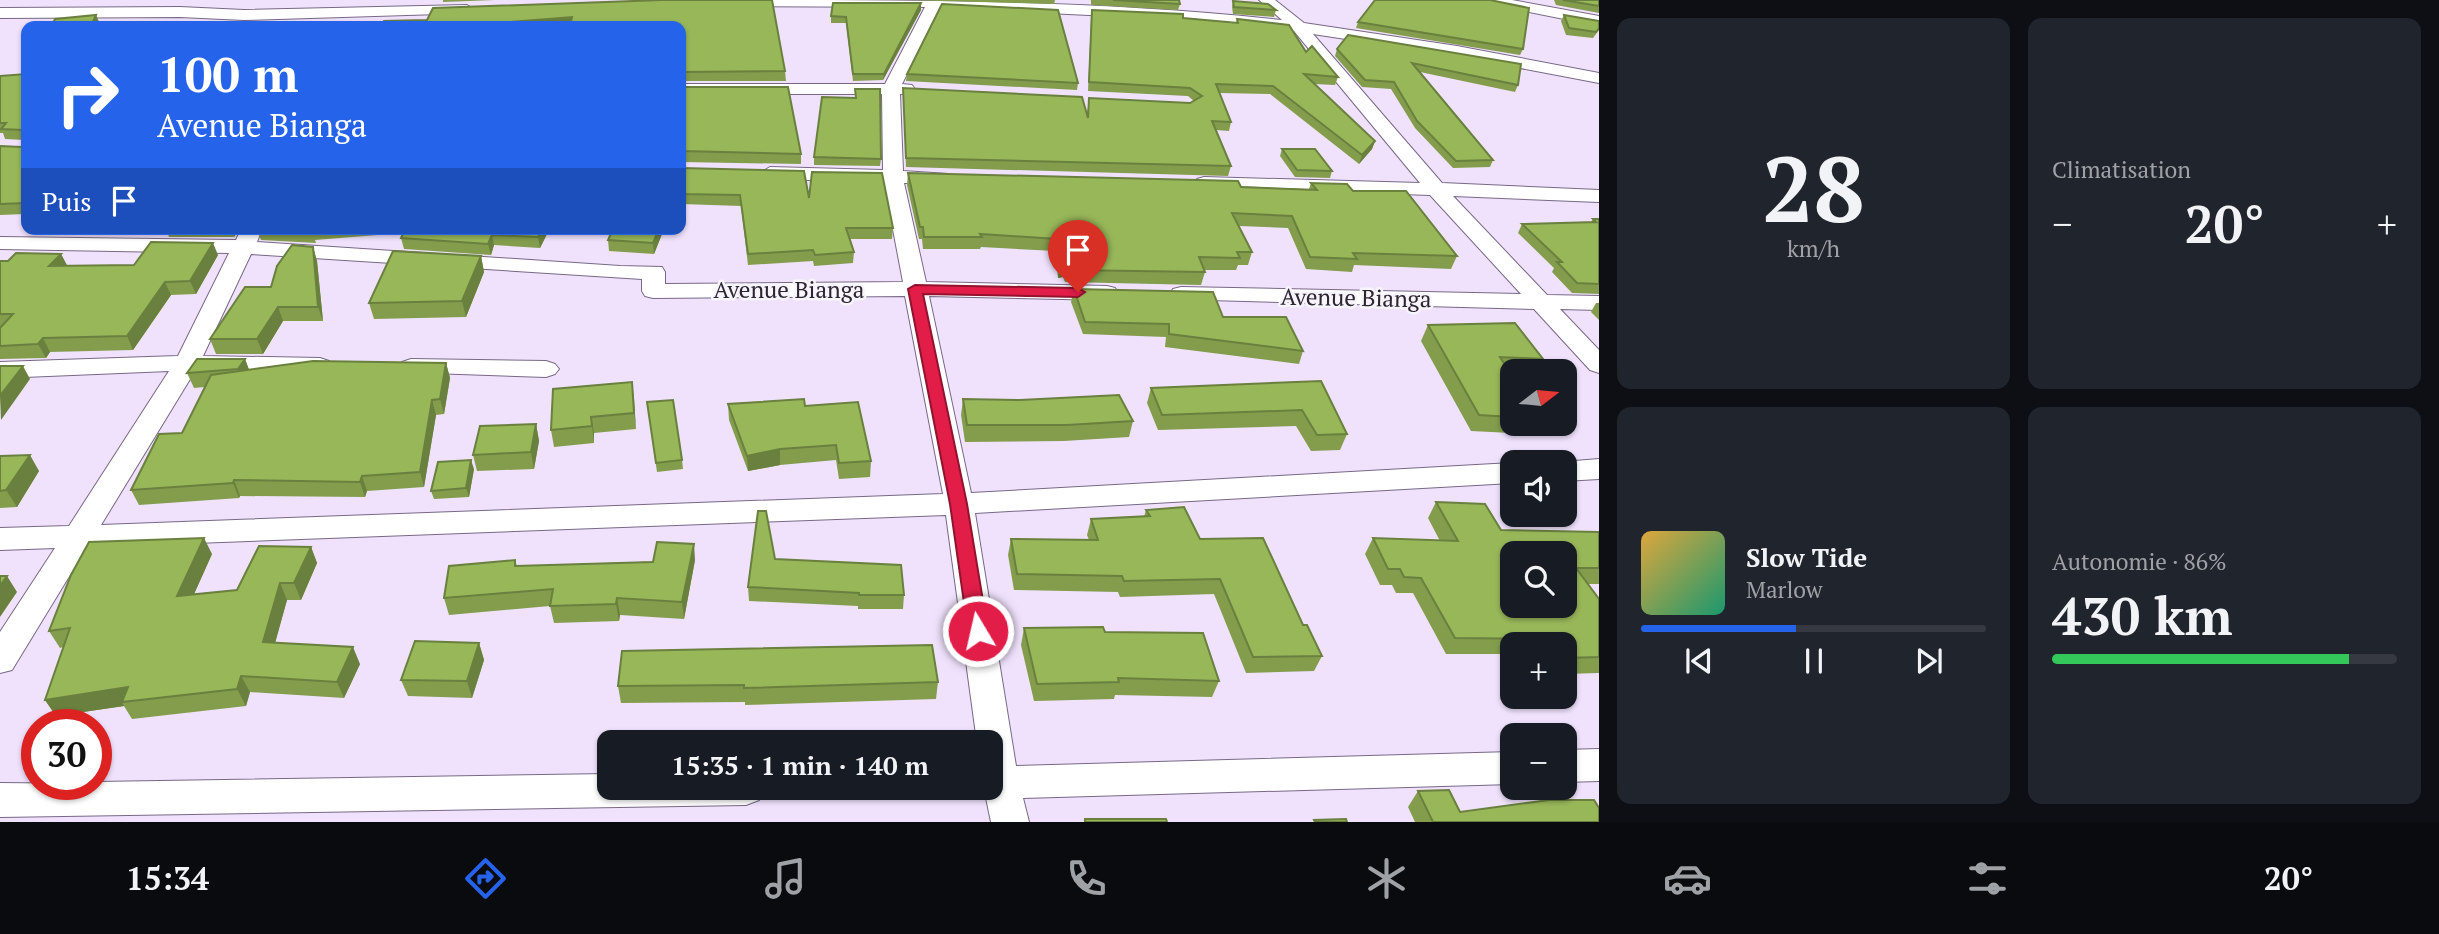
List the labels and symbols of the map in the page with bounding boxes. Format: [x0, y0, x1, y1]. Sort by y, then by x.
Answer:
pin [1048, 220, 1108, 292]
street label: Avenue Bianga [714, 274, 865, 305]
street label: Avenue Bianga [1280, 281, 1432, 314]
north arrow [1500, 359, 1577, 436]
position arrow [941, 594, 1015, 668]
speed limit sign: 30 [21, 709, 112, 800]

